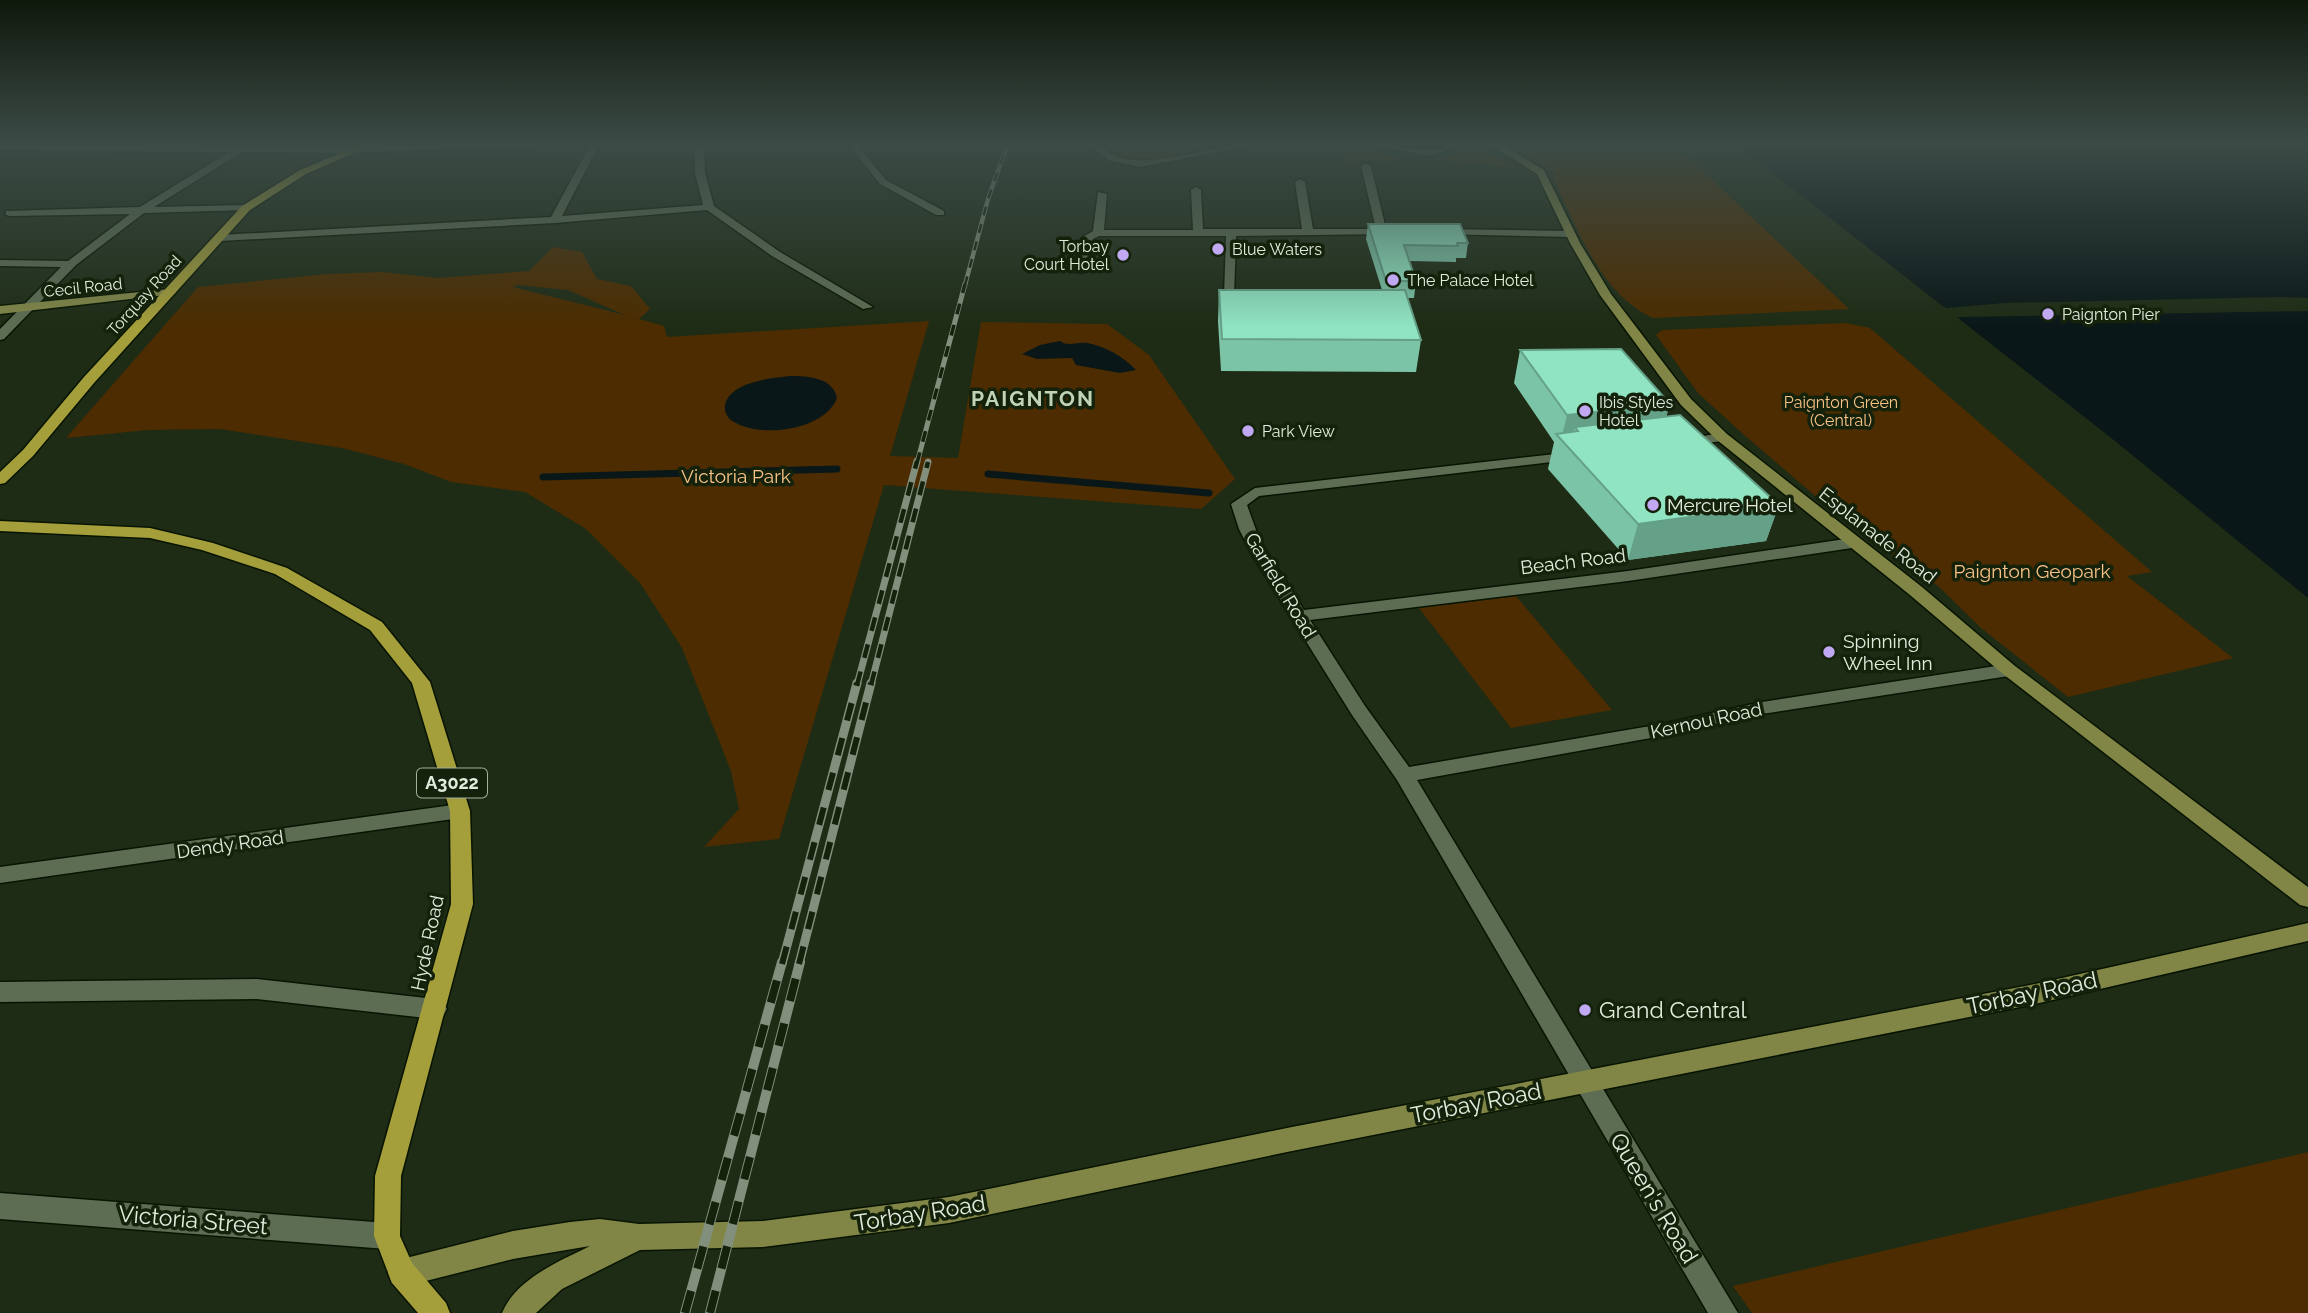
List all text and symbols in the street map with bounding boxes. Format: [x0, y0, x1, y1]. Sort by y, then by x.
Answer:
place label: Torbay Court Hotel [1024, 237, 1110, 274]
place label: Blue Waters [1232, 240, 1322, 259]
marker: Blue Waters [1210, 241, 1226, 257]
marker: Torbay Court Hotel [1115, 247, 1131, 263]
street label: Torquay Road [103, 251, 185, 339]
place label: The Palace Hotel [1407, 271, 1534, 290]
marker: The Palace Hotel [1385, 272, 1401, 288]
street label: Cecil Road [43, 274, 123, 301]
place label: Paignton Pier [2062, 305, 2160, 324]
marker: Paignton Pier [2040, 306, 2056, 322]
district label: PAIGNTON [971, 386, 1095, 411]
place label: Ibis Styles Hotel [1599, 393, 1673, 430]
park label: Paignton Green (Central) [1784, 393, 1898, 430]
marker: Ibis Styles Hotel [1577, 403, 1593, 419]
place label: Park View [1262, 422, 1335, 441]
marker: Park View [1240, 423, 1256, 439]
park label: Victoria Park [681, 465, 791, 487]
street label: Esplanade Road [1815, 482, 1941, 588]
place label: Mercure Hotel [1667, 494, 1793, 516]
marker: Mercure Hotel [1645, 497, 1661, 513]
street label: Garfield Road [1241, 528, 1321, 642]
street label: Beach Road [1519, 544, 1627, 578]
park label: Paignton Geopark [1953, 560, 2111, 582]
place label: Spinning Wheel Inn [1843, 630, 1933, 674]
marker: Spinning Wheel Inn [1821, 644, 1837, 660]
street label: Kernou Road [1648, 697, 1764, 743]
road number: A3022 [417, 768, 487, 798]
street label: Dendy Road [175, 826, 285, 862]
street label: Hyde Road [406, 893, 448, 993]
street label: Torbay Road [1964, 966, 2099, 1019]
place label: Grand Central [1599, 996, 1747, 1023]
marker: Grand Central [1577, 1002, 1593, 1018]
street label: Torbay Road [1408, 1077, 1543, 1128]
street label: Queen's Road [1605, 1128, 1704, 1268]
street label: Torbay Road [852, 1189, 987, 1236]
street label: Victoria Street [117, 1200, 269, 1239]

